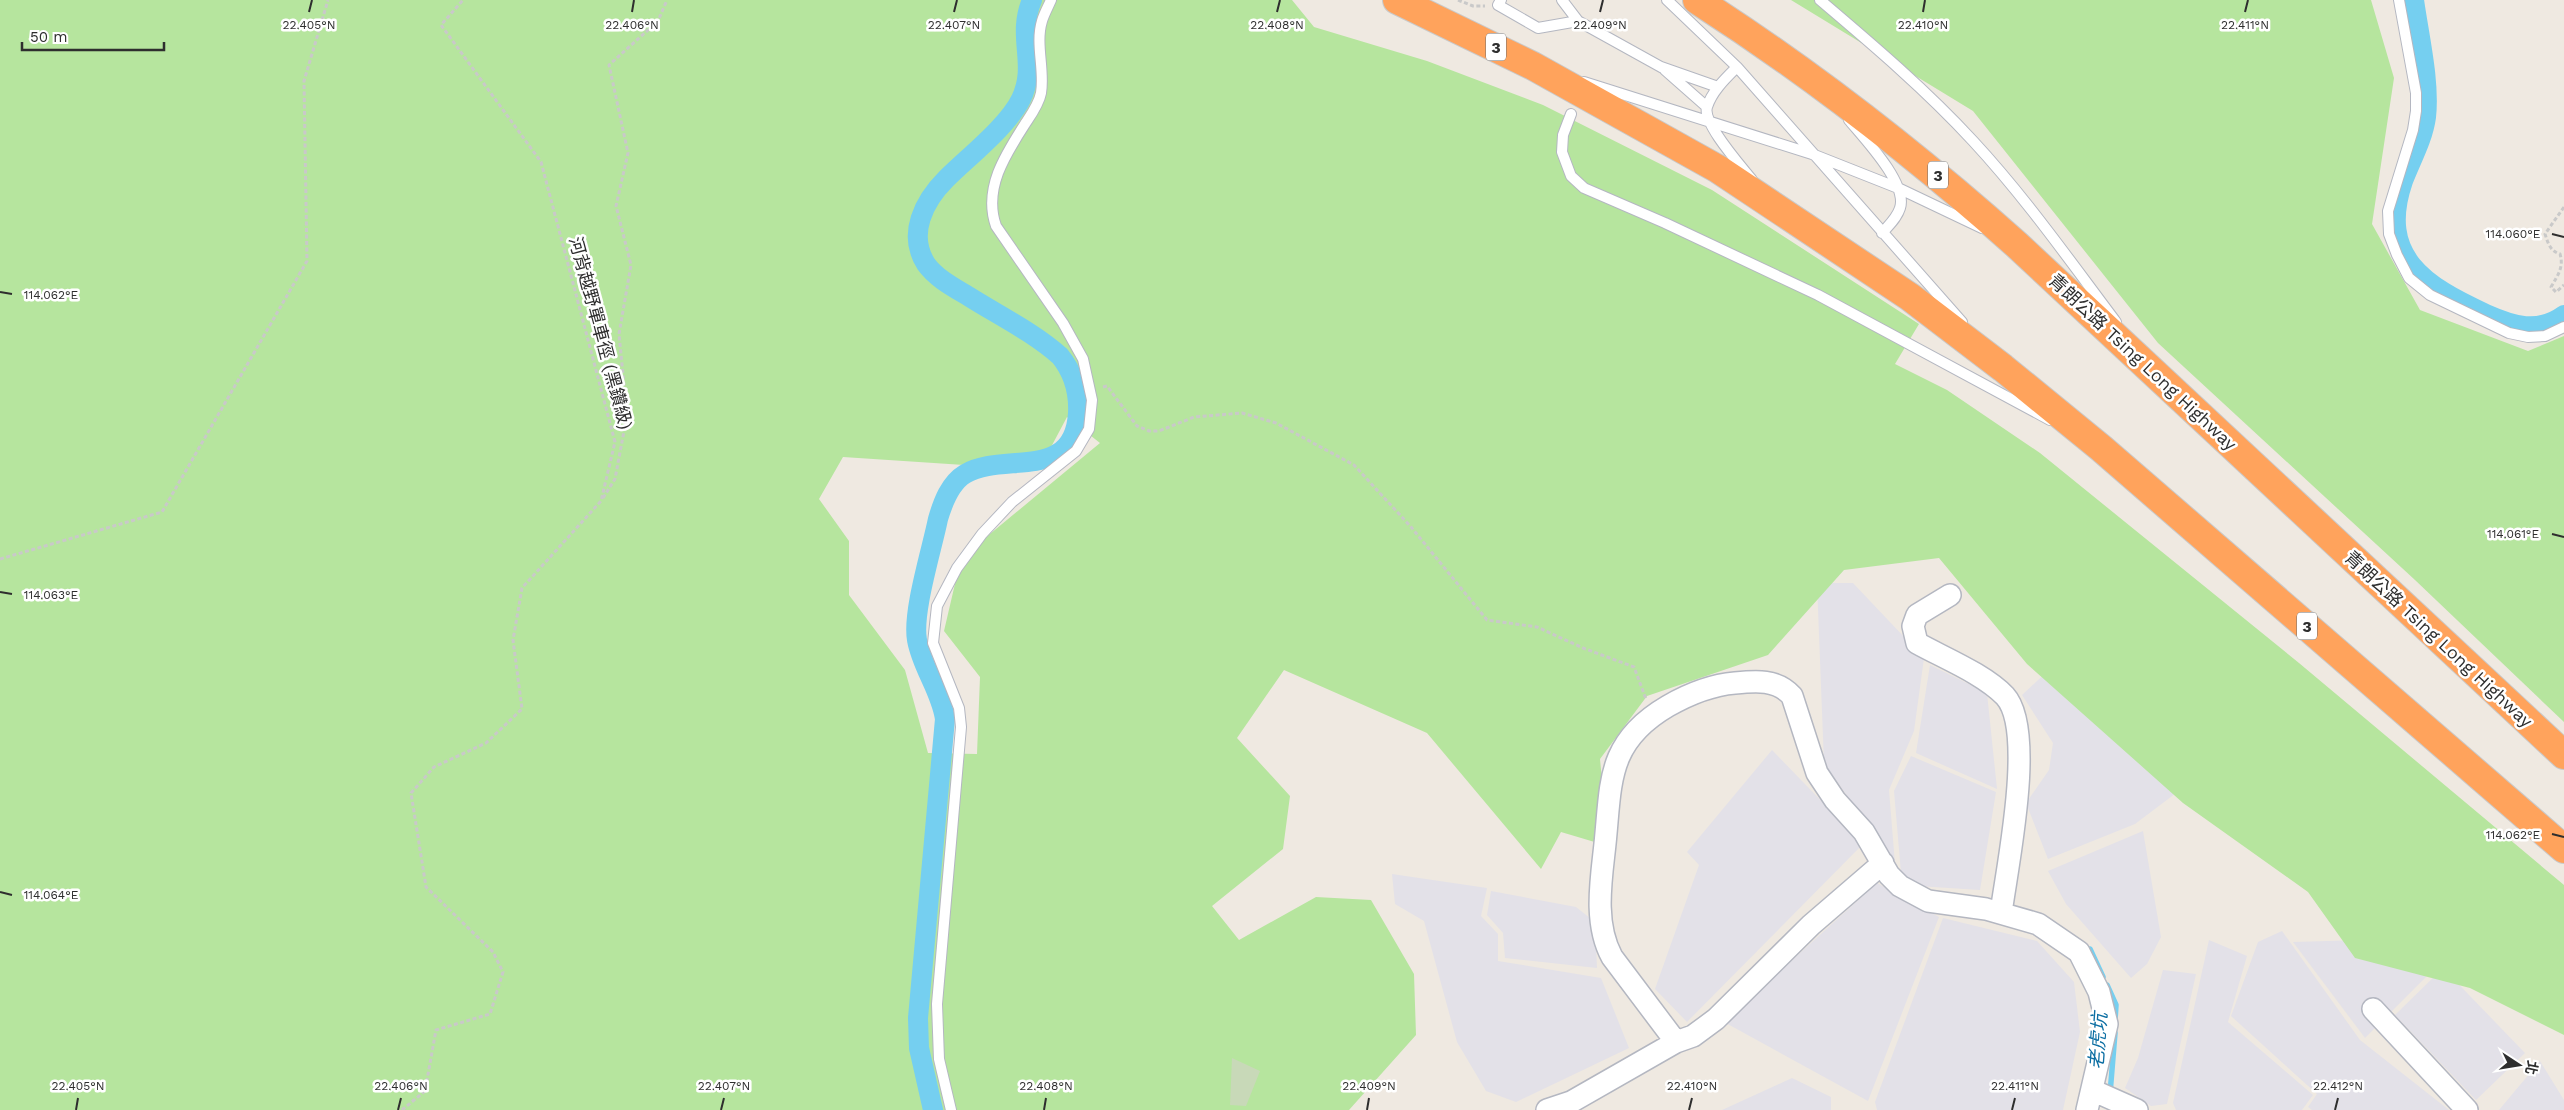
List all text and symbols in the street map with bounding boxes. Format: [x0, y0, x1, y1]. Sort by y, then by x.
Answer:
text: 22.405°N [282, 18, 336, 32]
text: 22.406°N [605, 18, 659, 32]
text: 22.407°N [928, 18, 980, 32]
text: 22.408°N [1250, 18, 1304, 32]
text: 22.409°N [1573, 18, 1627, 32]
text: 22.410°N [1898, 18, 1948, 32]
text: 22.411°N [2221, 18, 2269, 32]
scale bar [22, 20, 165, 52]
text: 50 m [30, 28, 67, 46]
road number: 3 [1486, 34, 1506, 61]
road number: 3 [1928, 162, 1948, 188]
text: 114.060°E [2486, 227, 2541, 241]
street label: 河背越野單車徑 (黑鑽級) [565, 234, 637, 432]
street label: 青朗公路 Tsing Long Highway [2045, 269, 2242, 455]
text: 114.062°E [24, 288, 79, 302]
text: 114.061°E [2487, 527, 2539, 541]
street label: 青朗公路 Tsing Long Highway [2341, 546, 2538, 732]
text: 114.063°E [24, 588, 79, 602]
road number: 3 [2297, 612, 2317, 640]
text: 114.062°E [2486, 828, 2541, 842]
text: 114.064°E [24, 888, 79, 902]
water label: 老虎坑 [2085, 1009, 2112, 1070]
north arrow [2494, 1040, 2544, 1090]
text: 北 [2522, 1059, 2541, 1076]
text: 22.405°N [51, 1079, 105, 1093]
text: 22.406°N [374, 1079, 428, 1093]
text: 22.407°N [698, 1079, 750, 1093]
text: 22.408°N [1019, 1079, 1073, 1093]
text: 22.409°N [1342, 1079, 1396, 1093]
text: 22.410°N [1667, 1079, 1717, 1093]
text: 22.411°N [1991, 1079, 2039, 1093]
text: 22.412°N [2313, 1079, 2363, 1093]

